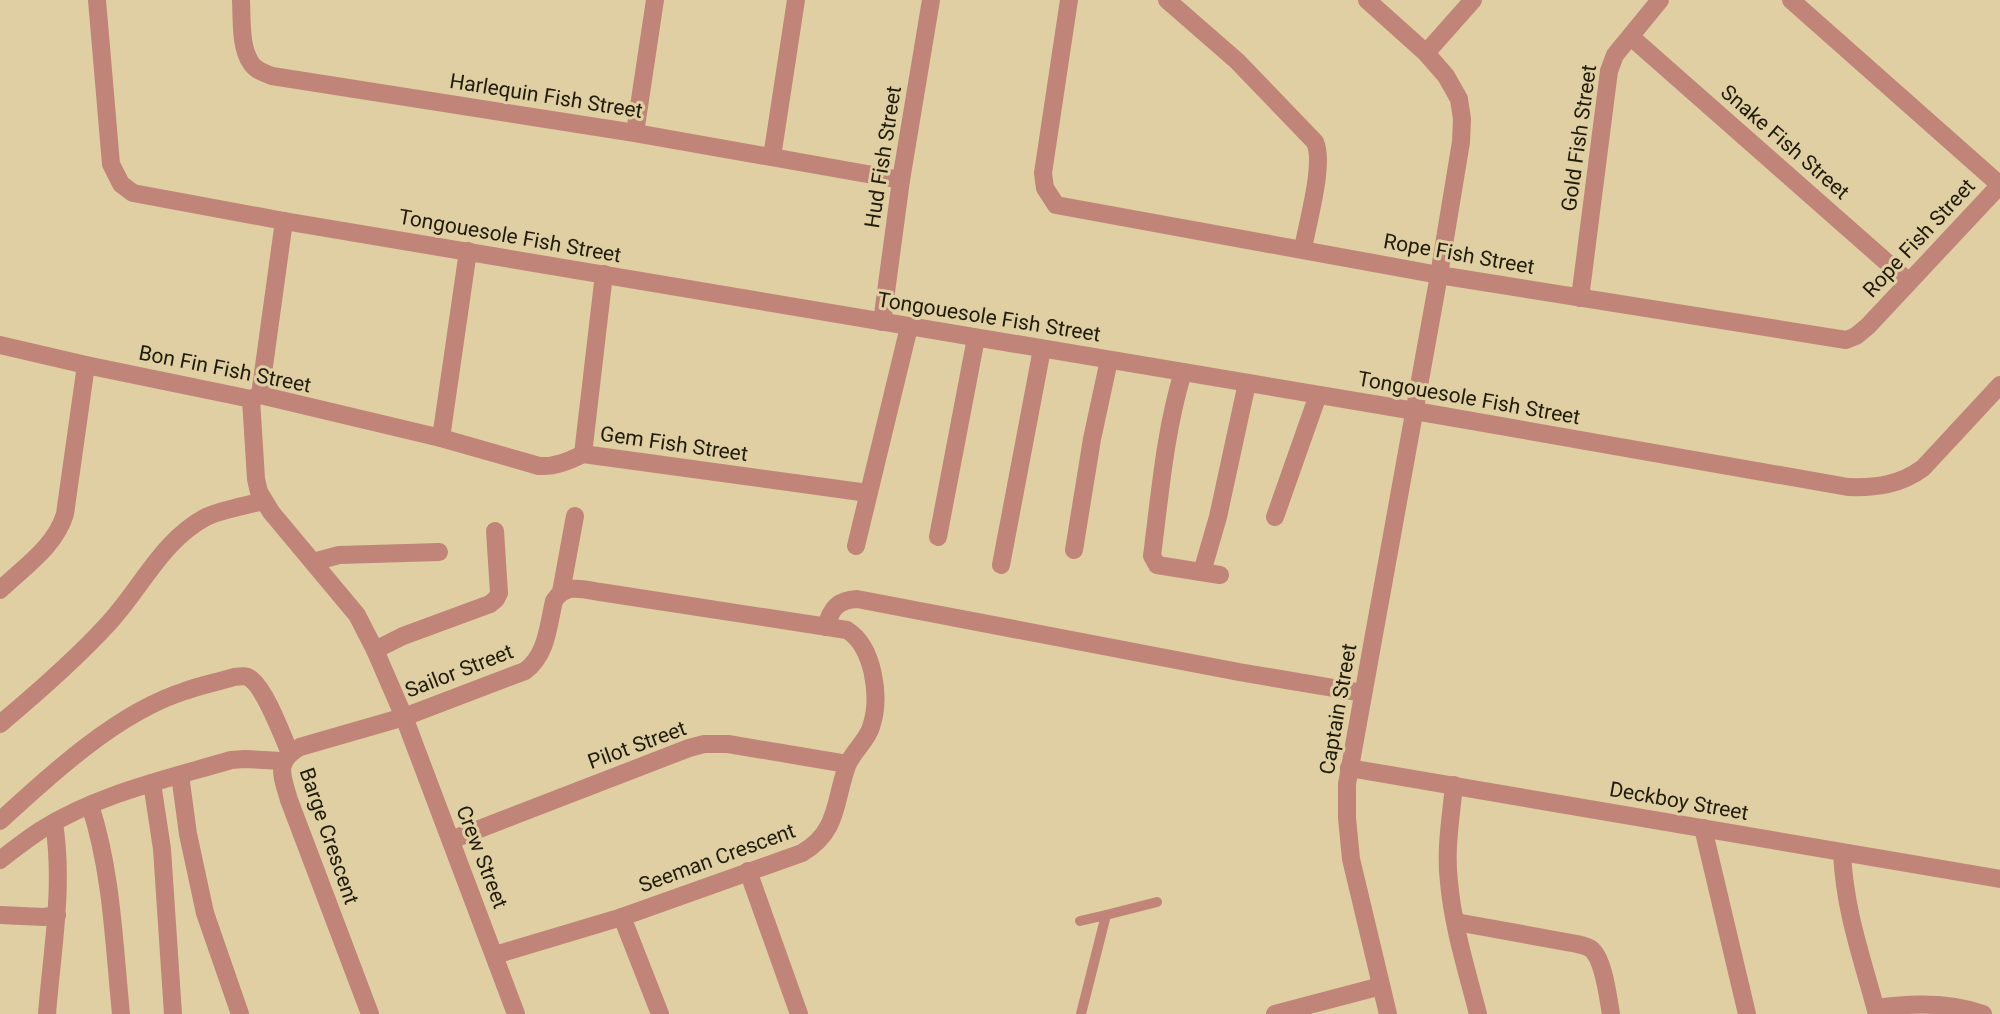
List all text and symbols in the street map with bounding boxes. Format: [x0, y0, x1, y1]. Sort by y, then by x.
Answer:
street label: Gold Fish Street [1557, 63, 1601, 213]
street label: Harlequin Fish Street [448, 69, 644, 123]
street label: Snake Fish Street [1716, 80, 1854, 204]
street label: Hud Fish Street [860, 84, 906, 230]
street label: Rope Fish Street [1858, 174, 1980, 302]
street label: Tongouesole Fish Street [397, 205, 623, 267]
street label: Rope Fish Street [1382, 229, 1536, 279]
street label: Tongouesole Fish Street [876, 288, 1102, 347]
street label: Bon Fin Fish Street [137, 341, 313, 398]
street label: Tongouesole Fish Street [1356, 367, 1582, 429]
street label: Gem Fish Street [599, 422, 749, 466]
street label: Sailor Street [402, 639, 517, 703]
street label: Captain Street [1315, 642, 1361, 776]
street label: Pilot Street [585, 716, 690, 774]
street label: Barge Crescent [294, 765, 364, 907]
street label: Deckboy Street [1608, 777, 1750, 825]
street label: Crew Street [451, 802, 513, 912]
street label: Seeman Crescent [636, 819, 799, 897]

